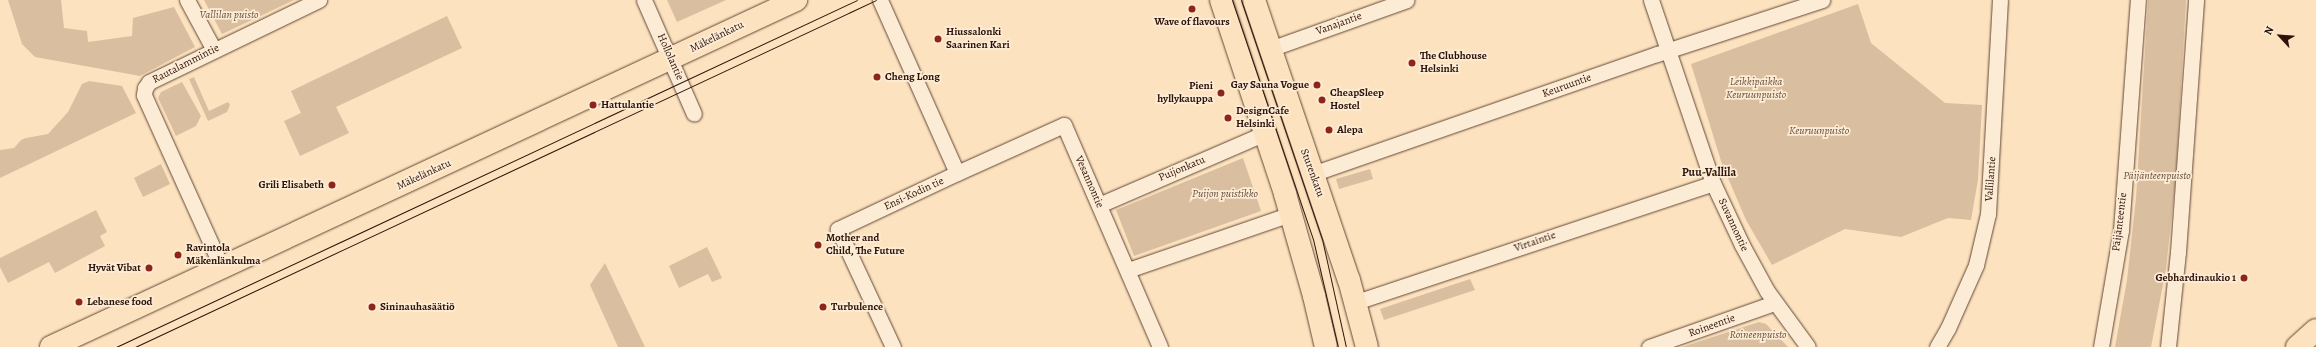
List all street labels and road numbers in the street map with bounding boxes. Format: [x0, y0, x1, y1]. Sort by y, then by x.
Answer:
street label: Vanajantie [1314, 10, 1364, 38]
street label: Mäkelänkatu [688, 18, 746, 56]
street label: Hollolantie [654, 32, 686, 82]
street label: Rautalammintie [150, 41, 222, 87]
street label: Keuruuntie [1541, 71, 1593, 101]
street label: Sturenkatu [1297, 147, 1327, 199]
street label: Puijonkatu [1157, 153, 1207, 185]
street label: Vesannontie [1072, 154, 1106, 210]
street label: Vallilantie [1983, 156, 1999, 202]
street label: Mäkelänkatu [395, 157, 453, 193]
street label: Ensi-Kodin tie [882, 174, 946, 214]
street label: Päijänteentie [2110, 192, 2130, 252]
street label: Suvannontie [1715, 196, 1751, 254]
street label: Virtaintie [1512, 229, 1558, 255]
street label: Roineentie [1687, 311, 1737, 341]

